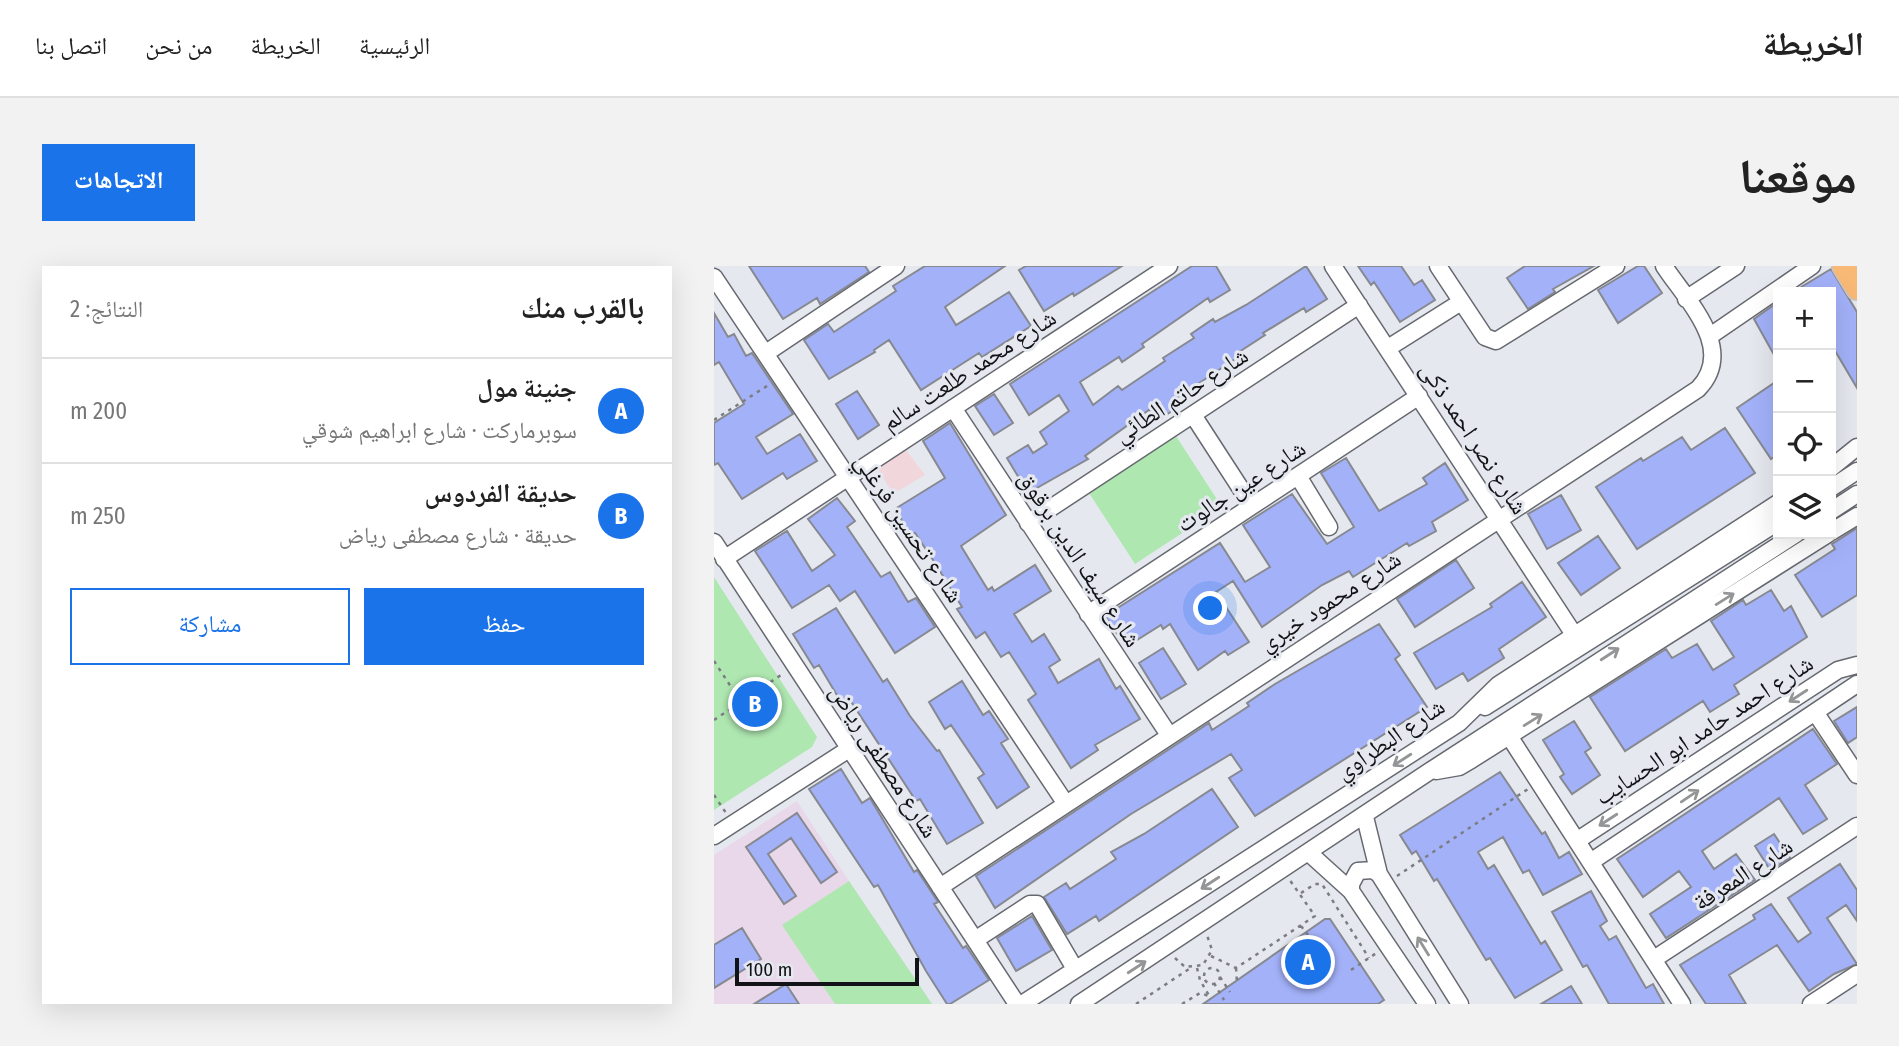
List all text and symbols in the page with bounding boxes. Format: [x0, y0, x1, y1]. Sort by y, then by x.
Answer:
text: الخريطة [1763, 24, 1864, 64]
text: اتصل بنا [35, 32, 107, 60]
text: من نحن [145, 32, 212, 60]
text: الخريطة [250, 32, 321, 60]
text: الرئيسية [359, 32, 430, 60]
button: الاتجاهات [42, 144, 195, 221]
text: موقعنا [1739, 147, 1857, 206]
map controls [1773, 287, 1836, 539]
button: + [1773, 287, 1836, 350]
text: بالقرب منك [521, 290, 644, 326]
text: النتائج: 2 [70, 295, 143, 323]
street label: شارع محمد طلعت سالم [877, 303, 1062, 438]
street label: شارع حاتم الطائي [1109, 341, 1256, 453]
button: − [1773, 350, 1836, 413]
street label: شارع نصر احمد ذكى [1413, 356, 1534, 520]
text: جنينة مول [477, 373, 577, 404]
text: 200 m [70, 397, 127, 425]
text: A [615, 397, 627, 425]
button: locate [1773, 413, 1836, 476]
text: سوبرماركت · شارع ابراهيم شوقي [302, 416, 577, 444]
street label: شارع عين جالوت [1171, 434, 1311, 539]
street label: شارع تحسين فرغلي [845, 448, 969, 611]
street label: شارع سيف الدين برقوق [1012, 466, 1147, 653]
button: layers [1773, 476, 1836, 539]
text: حديقة الفردوس [425, 478, 577, 509]
text: 250 m [70, 502, 126, 530]
text: B [615, 502, 627, 530]
text: حديقة · شارع مصطفى رياض [339, 521, 577, 549]
street label: شارع محمود خيري [1254, 545, 1409, 661]
button: مشاركة [70, 588, 350, 665]
button: حفظ [364, 588, 644, 665]
your location [1193, 591, 1227, 625]
one-way arrow [1715, 591, 1735, 605]
one-way arrow [1600, 647, 1620, 661]
street label: شارع احمد حامد ابو الحسايب [1590, 649, 1819, 812]
pin: B [732, 678, 778, 730]
street label: شارع مصطفى رياض [823, 679, 944, 844]
one-way arrow [1789, 688, 1808, 703]
street label: شارع البطراوي [1330, 692, 1453, 790]
one-way arrow [1523, 713, 1543, 727]
one-way arrow [1392, 753, 1412, 767]
one-way arrow [1680, 788, 1699, 803]
one-way arrow [1598, 814, 1618, 828]
street label: شارع المعرفة [1688, 832, 1798, 917]
one-way arrow [1201, 875, 1220, 890]
pin: A [1285, 936, 1331, 988]
one-way arrow [1416, 937, 1430, 957]
scale bar [735, 955, 919, 987]
text: 100 m [746, 958, 792, 981]
one-way arrow [1126, 959, 1146, 973]

